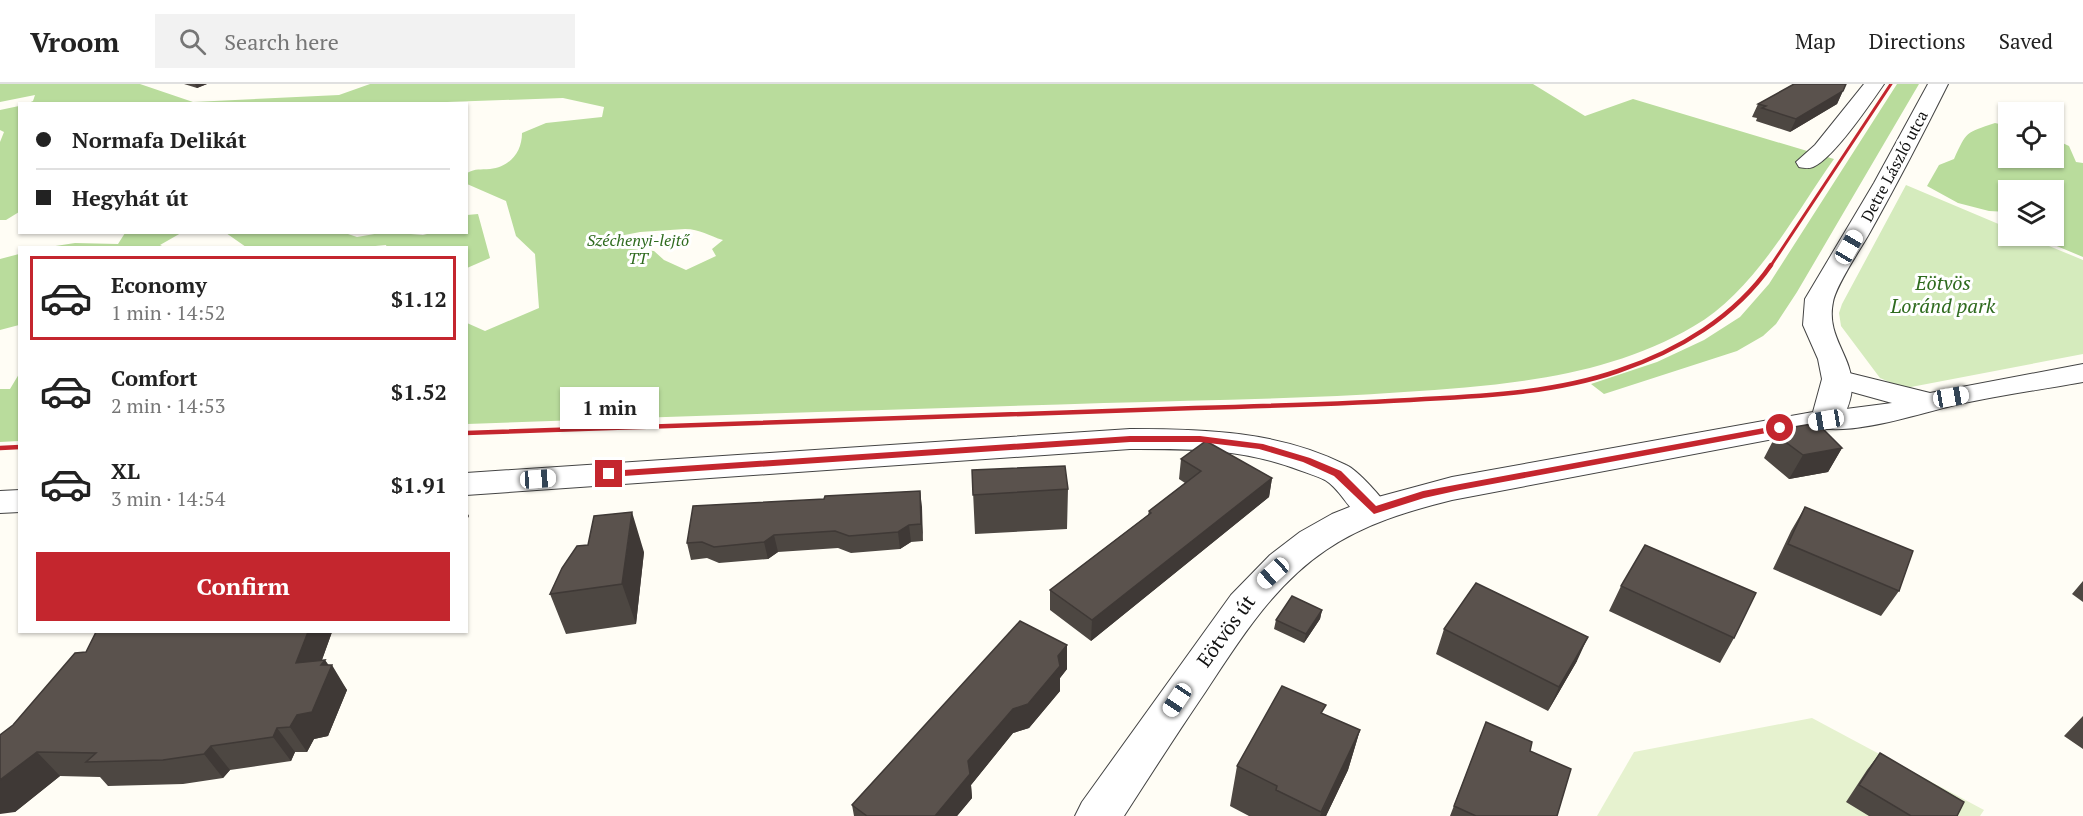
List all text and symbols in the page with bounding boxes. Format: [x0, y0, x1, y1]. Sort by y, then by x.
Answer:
search box [155, 14, 575, 68]
text: Vroom [30, 23, 119, 60]
icon: search [176, 25, 209, 58]
text: Search here [224, 27, 339, 56]
text: Map [1795, 27, 1836, 55]
text: Directions [1869, 27, 1966, 55]
text: Saved [1999, 27, 2053, 55]
map controls [1998, 102, 2064, 246]
button: locate [1998, 102, 2064, 168]
street label: Detre László utca [1855, 106, 1933, 226]
text: Normafa Delikát [72, 125, 247, 154]
button: layers [1998, 180, 2064, 246]
text: Hegyhát út [72, 183, 188, 212]
car [1832, 227, 1866, 267]
park label: Széchenyi-lejtő TT [587, 229, 690, 269]
park label: Eötvös Loránd park [1890, 269, 1996, 319]
text: Economy [111, 270, 207, 299]
icon: car [39, 271, 93, 325]
text: $1.12 [391, 284, 447, 313]
text: 1 min · 14:52 [111, 299, 225, 326]
text: Comfort [111, 363, 197, 392]
icon: car [39, 364, 93, 418]
text: $1.52 [391, 377, 447, 406]
car [1932, 385, 1970, 409]
callout: 1 min [560, 387, 658, 429]
text: 2 min · 14:53 [111, 392, 225, 419]
text: 1 min [582, 394, 637, 421]
car [1807, 408, 1845, 432]
route start [1766, 414, 1793, 441]
text: XL [111, 456, 140, 485]
icon: car [39, 457, 93, 511]
route end [595, 460, 622, 487]
car [519, 469, 557, 489]
text: $1.91 [391, 470, 447, 499]
text: 3 min · 14:54 [111, 485, 225, 512]
button: Confirm [36, 552, 450, 621]
car [1254, 554, 1292, 592]
street label: Eötvös út [1190, 589, 1261, 672]
car [1159, 680, 1195, 720]

